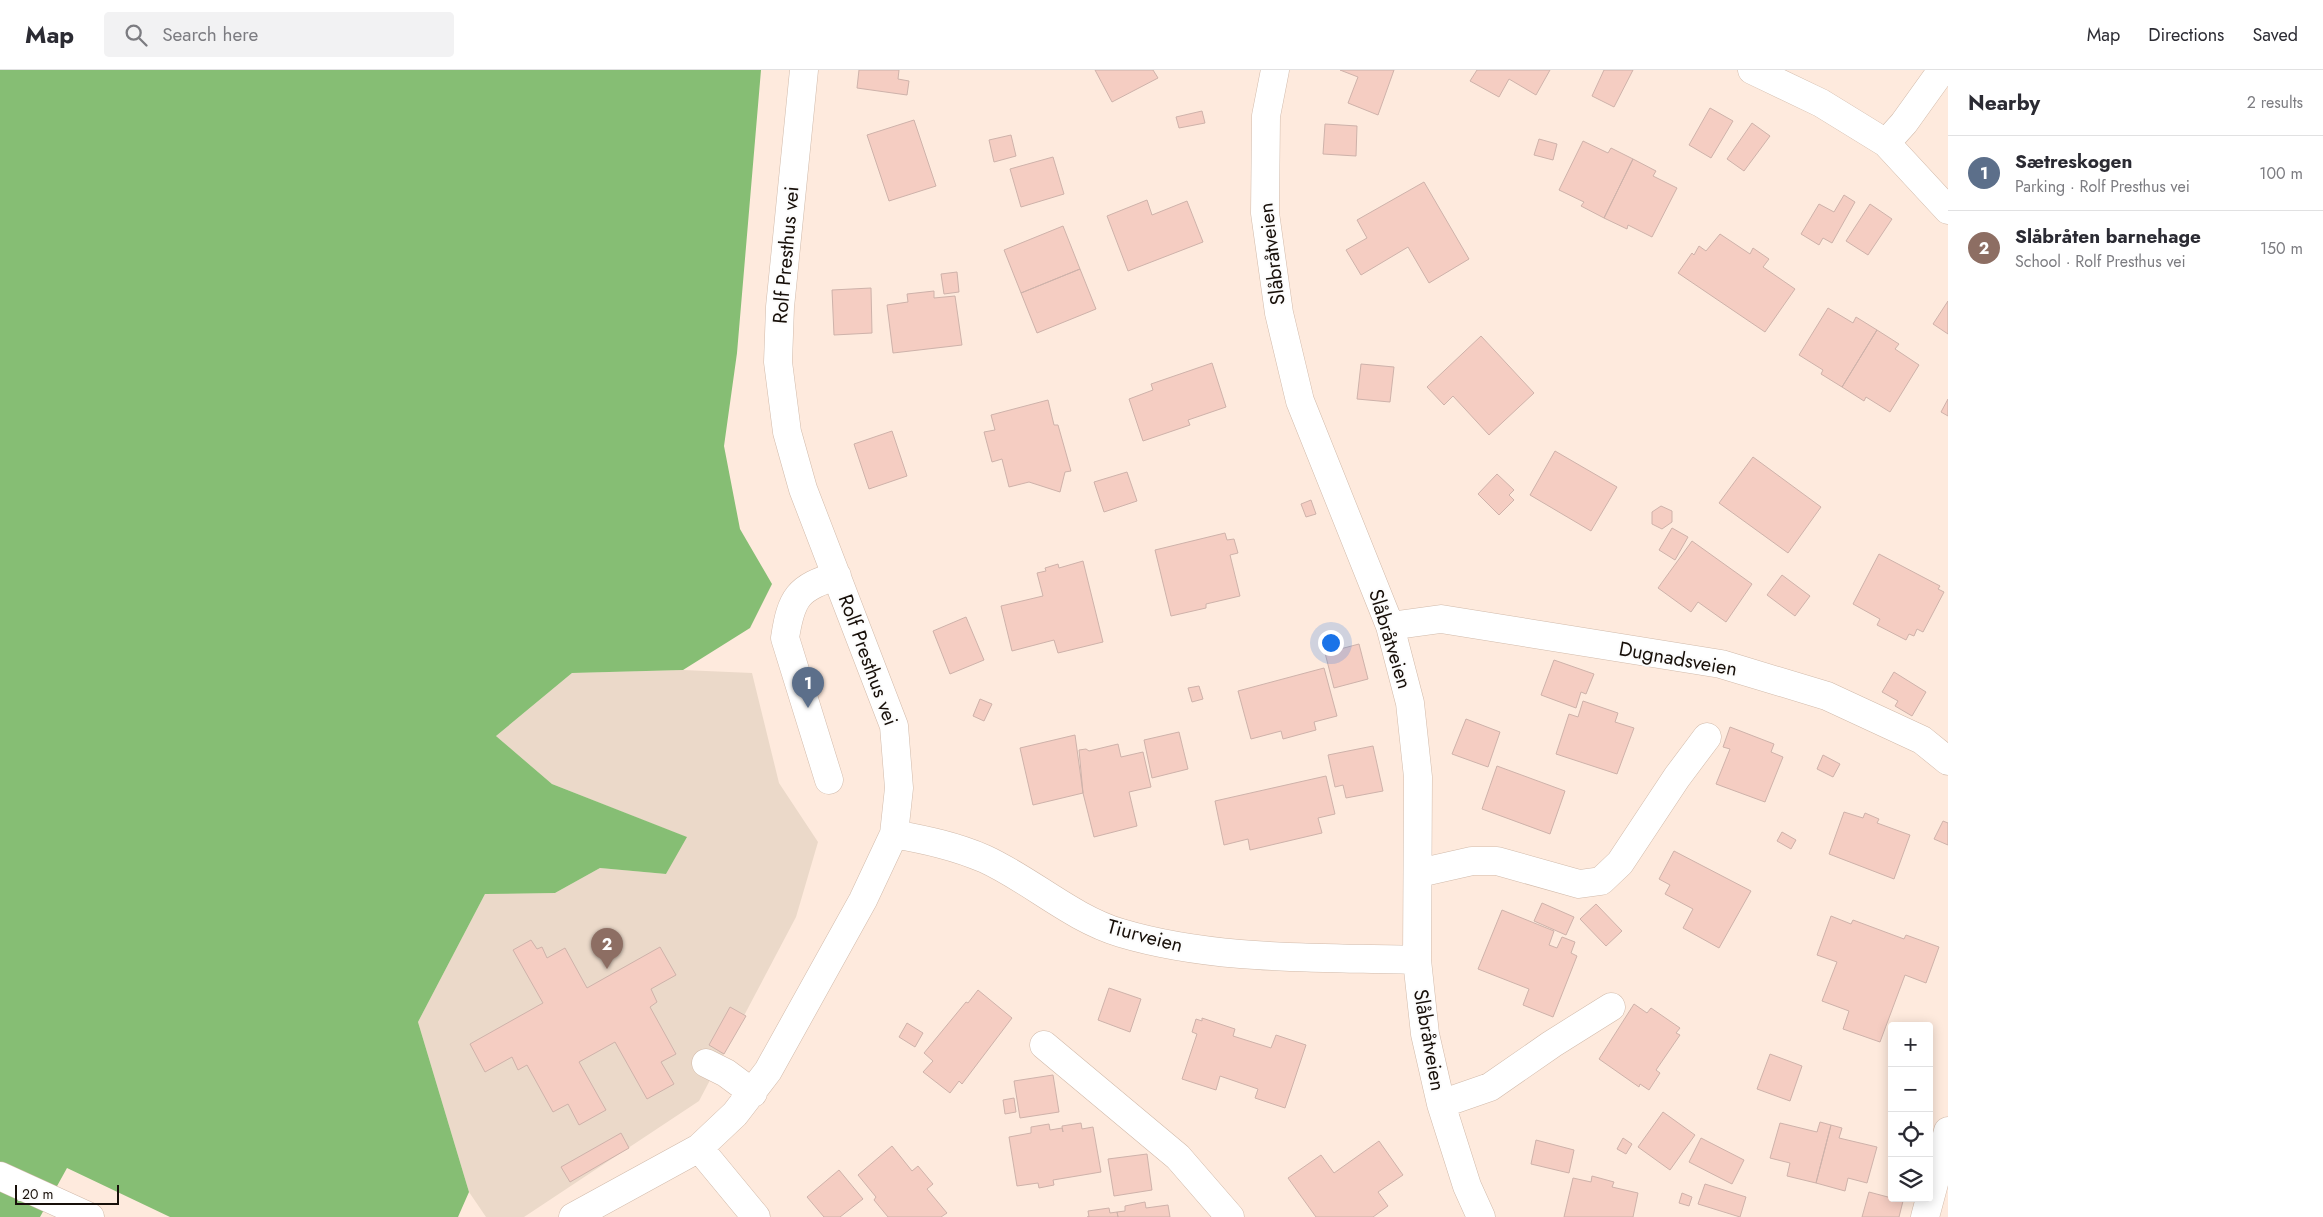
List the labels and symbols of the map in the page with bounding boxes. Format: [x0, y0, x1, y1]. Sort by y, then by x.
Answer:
street label: Rolf Presthus vei [766, 185, 806, 325]
street label: Slåbråtveien [1251, 201, 1293, 307]
street label: Slåbråtveien [1361, 586, 1419, 692]
street label: Rolf Presthus vei [831, 590, 905, 730]
your location [1318, 630, 1344, 656]
street label: Dugnadsveien [1617, 634, 1739, 684]
pin: 1 [792, 667, 824, 708]
street label: Tiurveien [1104, 912, 1186, 960]
pin: 2 [591, 928, 623, 969]
street label: Slåbråtveien [1406, 987, 1452, 1093]
scale bar [15, 1182, 119, 1205]

